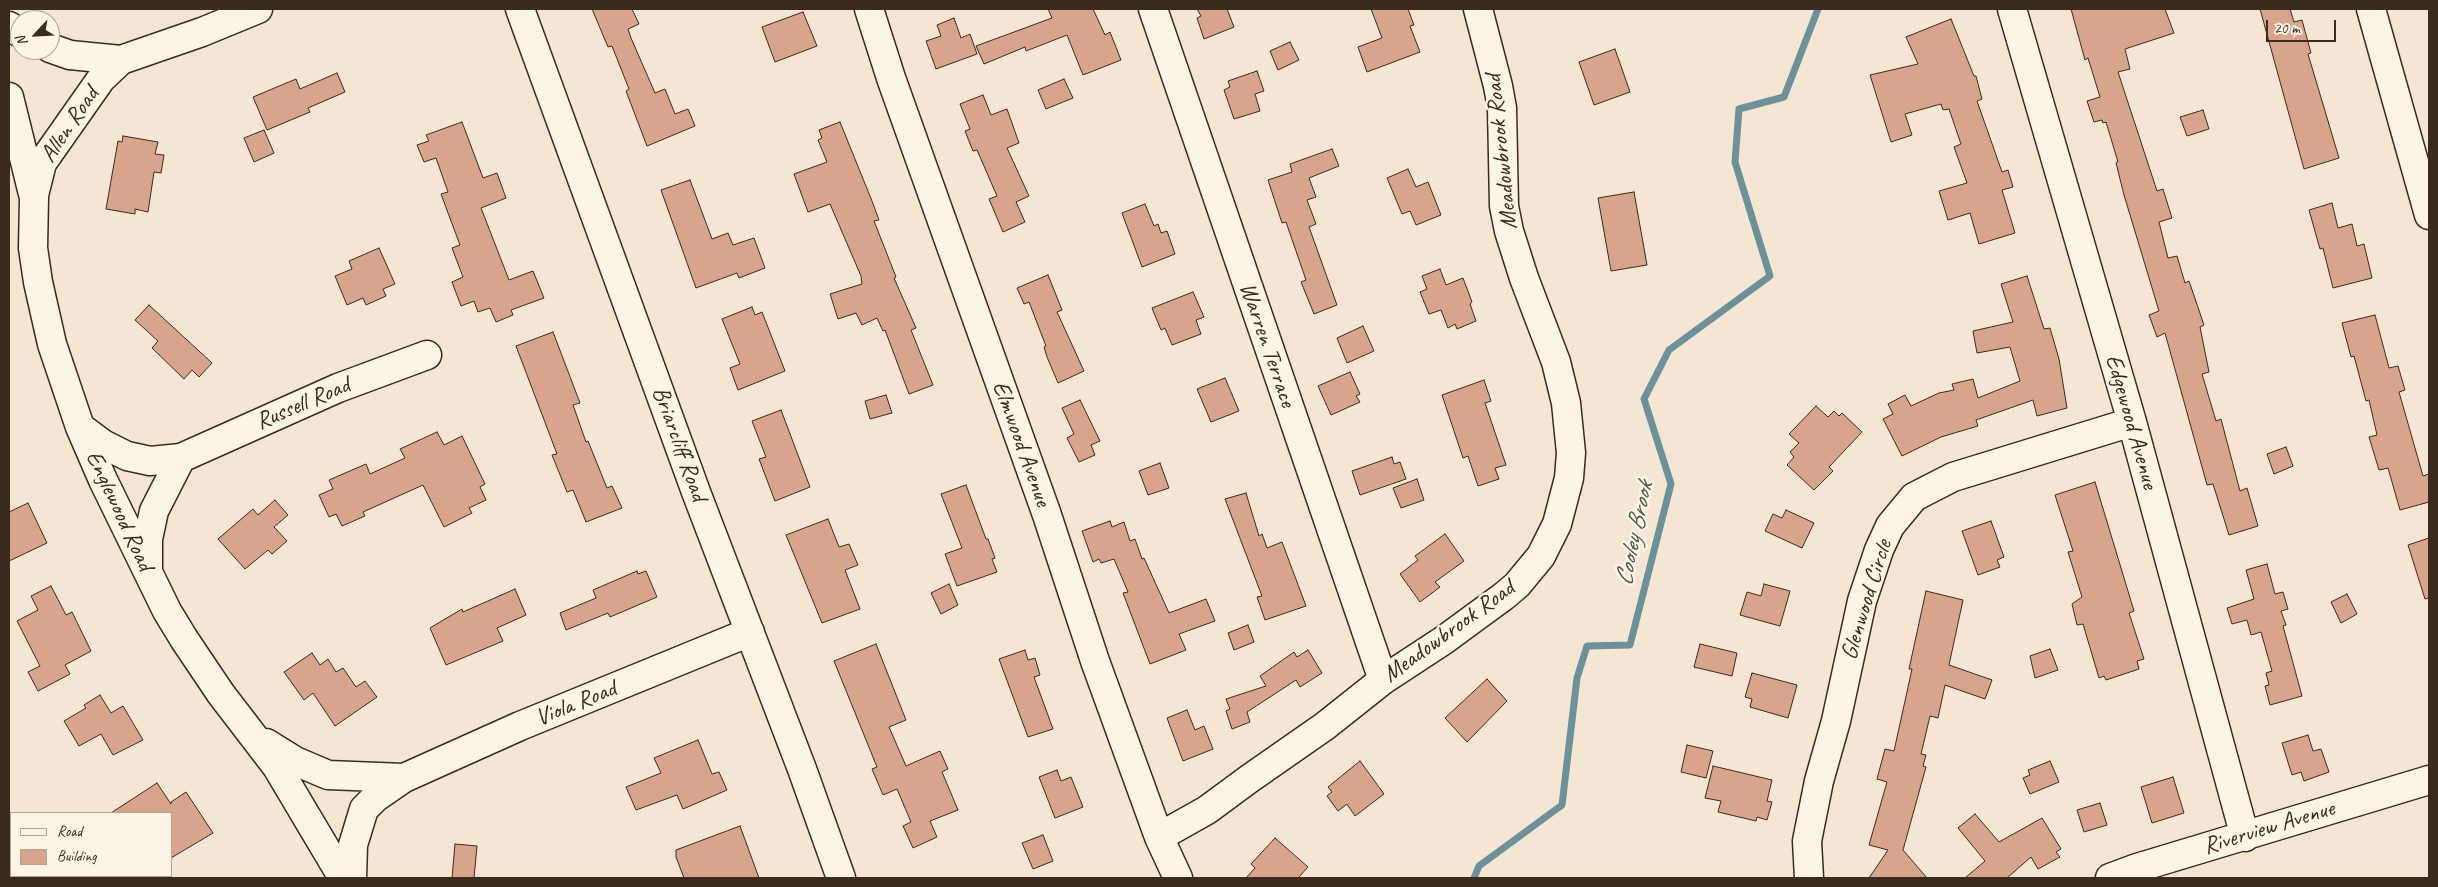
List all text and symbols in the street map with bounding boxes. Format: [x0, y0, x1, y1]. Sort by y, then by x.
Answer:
north arrow [10, 10, 60, 60]
scale bar [2268, 10, 2338, 42]
text: 20 m [2274, 19, 2300, 38]
text: N [12, 34, 31, 49]
street label: Meadowbrook Road [1480, 73, 1524, 231]
street label: Allen Road [34, 82, 106, 168]
street label: Warren Terrace [1232, 279, 1302, 411]
street label: Edgewood Avenue [2098, 352, 2164, 492]
street label: Russell Road [252, 371, 354, 437]
street label: Elmwood Avenue [985, 377, 1057, 511]
street label: Briarcliff Road [645, 383, 713, 505]
street label: Englewood Road [79, 447, 159, 575]
water label: Cooley Brook [1609, 479, 1661, 589]
street label: Glenwood Circle [1835, 537, 1899, 663]
street label: Meadowbrook Road [1378, 575, 1520, 689]
street label: Viola Road [531, 675, 621, 733]
street label: Riverview Avenue [2200, 794, 2338, 862]
legend [10, 812, 172, 877]
text: Road [57, 822, 82, 841]
text: Building [57, 847, 96, 866]

